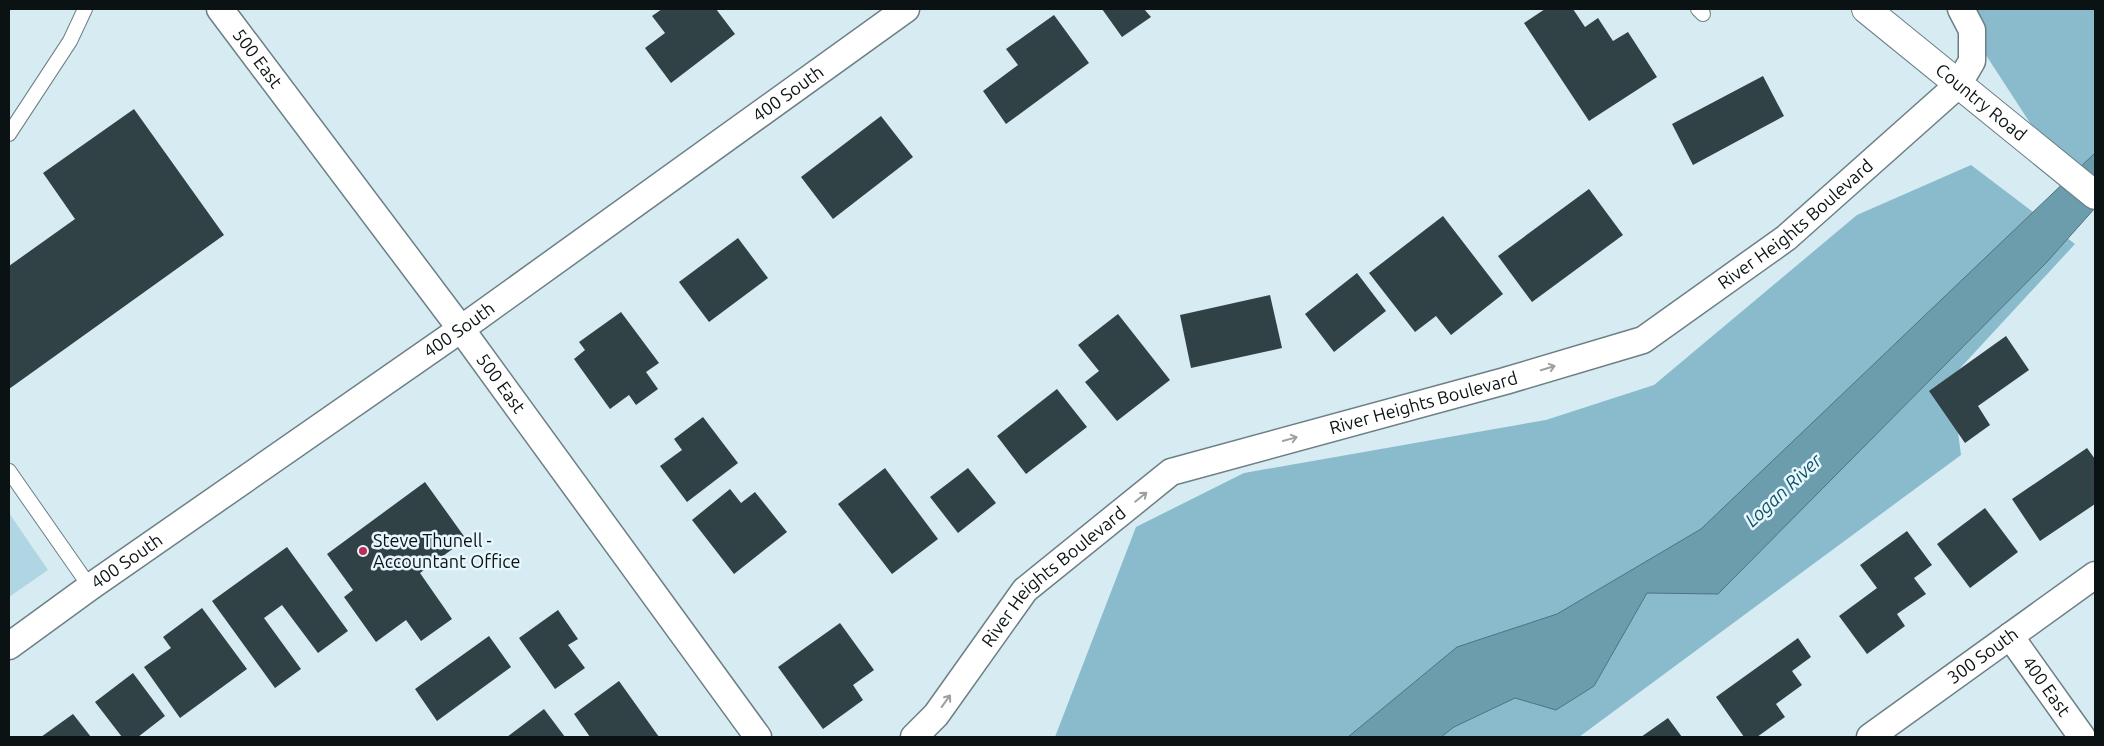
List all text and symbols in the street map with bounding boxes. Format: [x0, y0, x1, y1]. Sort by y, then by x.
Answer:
street label: 500 East [229, 24, 287, 91]
street label: Country Road [1932, 59, 2031, 144]
street label: 400 South [748, 61, 827, 125]
street label: River Heights Boulevard [1714, 155, 1876, 292]
street label: 400 South [419, 297, 498, 361]
street label: 500 East [473, 349, 530, 417]
one-way arrow [1540, 362, 1556, 372]
street label: River Heights Boulevard [1327, 367, 1520, 437]
one-way arrow [1282, 434, 1298, 444]
water label: Logan River [1740, 449, 1826, 531]
one-way arrow [1134, 491, 1147, 502]
street label: River Heights Boulevard [977, 502, 1129, 650]
street label: 400 South [87, 529, 166, 592]
place label: Steve Thunell - Accountant Office [373, 530, 520, 571]
marker: Steve Thunell - Accountant Office [357, 545, 369, 557]
street label: 300 South [1943, 623, 2021, 687]
street label: 400 East [2019, 652, 2075, 720]
one-way arrow [941, 694, 951, 708]

